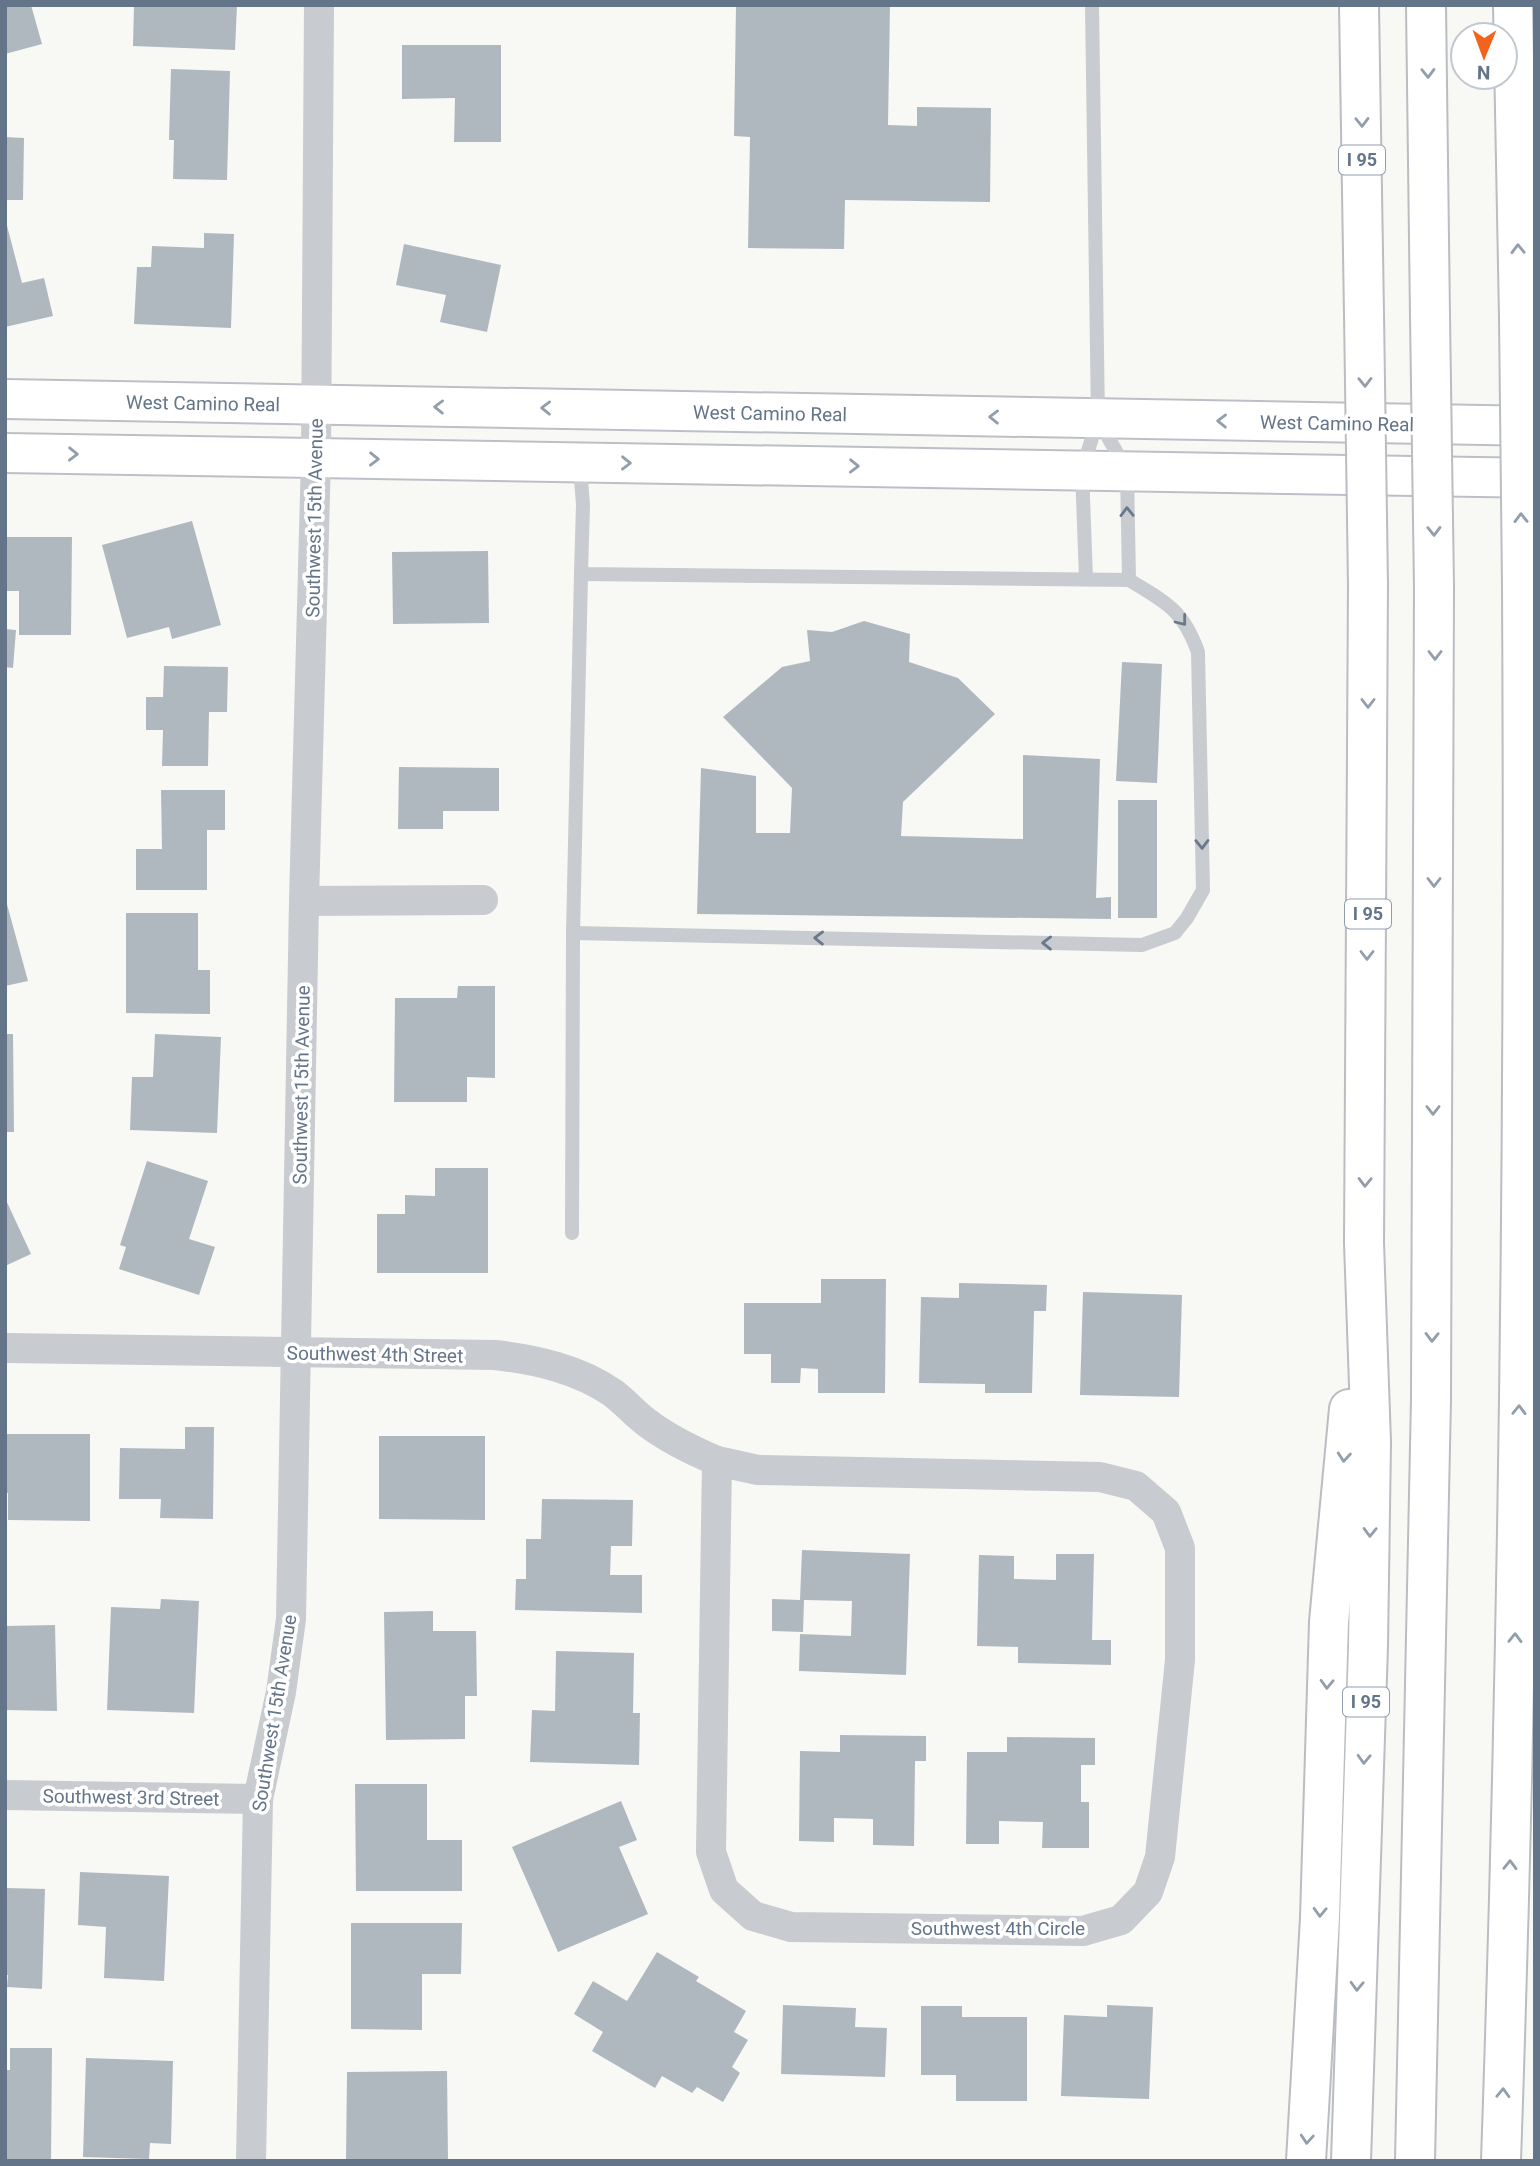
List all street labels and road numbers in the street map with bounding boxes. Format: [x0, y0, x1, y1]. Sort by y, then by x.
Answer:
road number: I 95 [1339, 146, 1385, 174]
street label: West Camino Real [126, 391, 280, 416]
street label: West Camino Real [693, 401, 847, 426]
street label: West Camino Real [1260, 411, 1414, 436]
street label: Southwest 15th Avenue [301, 418, 328, 618]
road number: I 95 [1345, 900, 1391, 929]
street label: Southwest 15th Avenue [288, 985, 315, 1185]
street label: Southwest 4th Street [287, 1341, 463, 1368]
street label: Southwest 15th Avenue [248, 1613, 301, 1813]
road number: I 95 [1343, 1688, 1389, 1716]
street label: Southwest 3rd Street [42, 1784, 220, 1811]
street label: Southwest 4th Circle [911, 1917, 1085, 1940]

